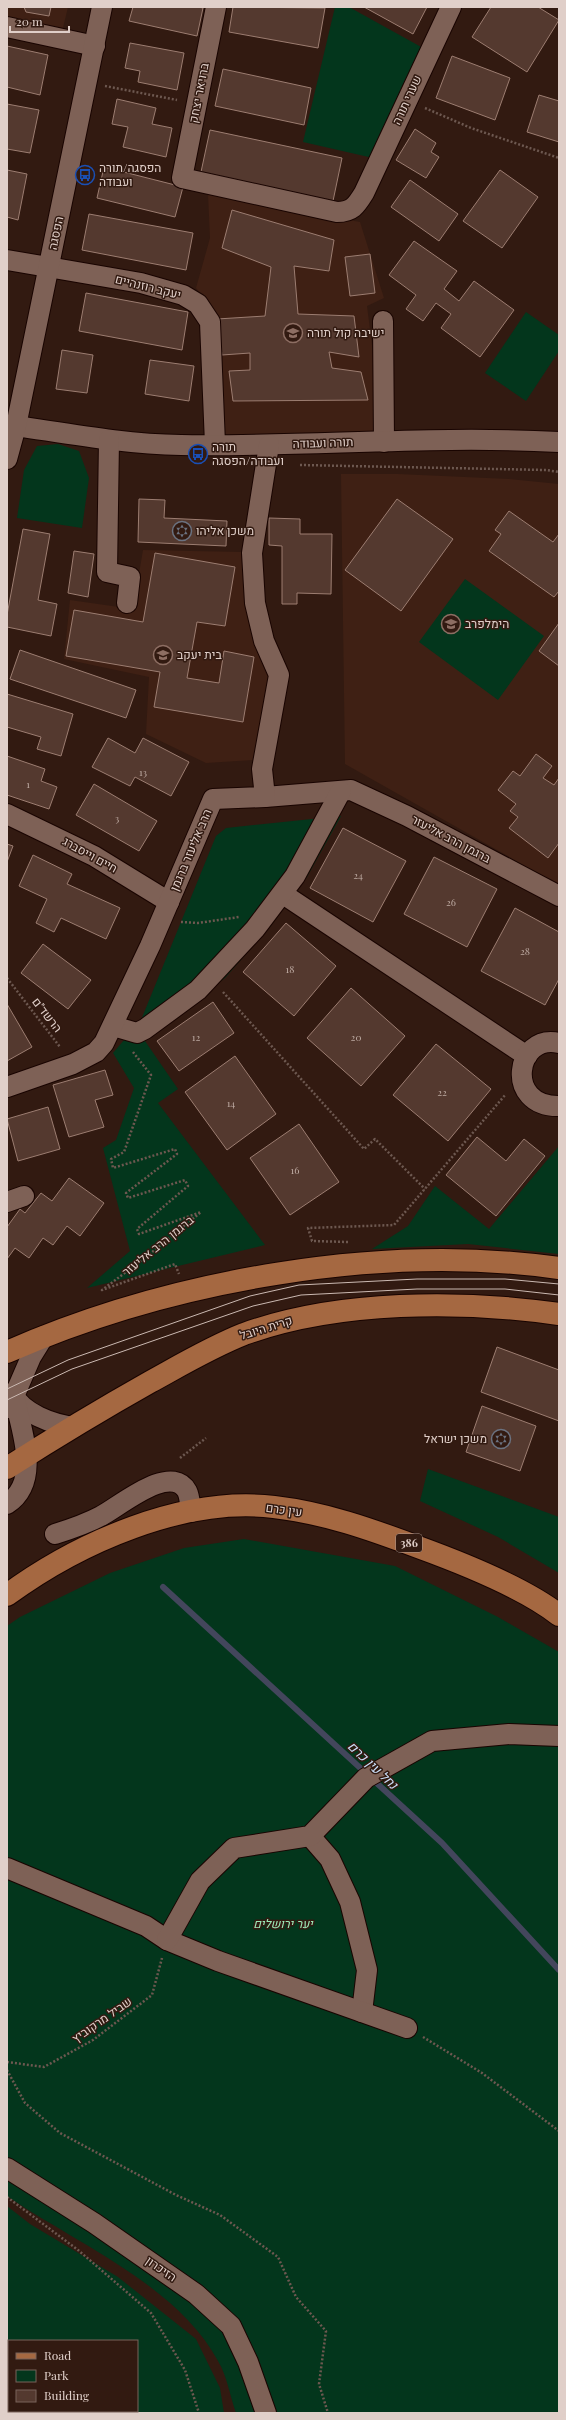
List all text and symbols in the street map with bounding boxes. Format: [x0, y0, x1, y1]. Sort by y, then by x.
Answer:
scale bar [10, 8, 69, 34]
text: 20 m [16, 13, 43, 29]
street label: ברויאר יצחק [184, 61, 212, 124]
street label: שערי תורה [388, 72, 425, 127]
place label: הפסגה/תורה ועבודה [99, 159, 161, 189]
bus stop icon: הפסגה/תורה ועבודה [74, 164, 96, 186]
street label: הפסגה [44, 215, 66, 251]
street label: יעקב רוזנהיים [114, 270, 183, 302]
school or university icon: ישיבה קול תורה [282, 322, 304, 344]
place label: ישיבה קול תורה [307, 324, 384, 340]
street label: תורה ועבודה [292, 433, 354, 451]
place label: תורה ועבודה/הפסגה [212, 438, 284, 468]
bus stop icon: תורה ועבודה/הפסגה [187, 443, 209, 465]
synagogue icon: משכן אליהו [171, 520, 193, 542]
place label: משכן אליהו [196, 522, 254, 538]
school or university icon: הימלפרב [440, 613, 462, 635]
place label: הימלפרב [465, 615, 509, 631]
school or university icon: בית יעקב [152, 644, 174, 666]
place label: בית יעקב [177, 646, 222, 662]
house number: 13 [139, 765, 148, 779]
house number: 1 [26, 777, 30, 791]
street label: הרב אליעזר ברגמן [166, 806, 215, 893]
street label: ברגמן הרב אליעזר [409, 810, 495, 866]
house number: 3 [115, 811, 120, 825]
street label: חיים וייסברג [60, 832, 121, 876]
house number: 24 [353, 868, 363, 882]
house number: 26 [446, 895, 456, 909]
house number: 28 [520, 944, 530, 958]
house number: 18 [286, 962, 294, 976]
street label: הרשד"ם [29, 994, 66, 1035]
house number: 12 [192, 1030, 200, 1044]
house number: 20 [351, 1030, 361, 1044]
house number: 22 [437, 1085, 447, 1099]
house number: 14 [227, 1096, 235, 1110]
house number: 16 [291, 1163, 299, 1177]
street label: ברגמן הרב אליעזר [118, 1211, 197, 1279]
street label: קרית היובל [237, 1311, 294, 1343]
synagogue icon: משכן ישראל [490, 1428, 512, 1450]
place label: משכן ישראל [424, 1430, 487, 1446]
street label: עין כרם [265, 1499, 304, 1520]
road number: 386 [396, 1534, 422, 1552]
water label: נחל עין כרם [345, 1737, 403, 1793]
park label: יער ירושלים [253, 1915, 314, 1931]
street label: שביל מרקוביץ [68, 1993, 134, 2046]
street label: הזיכרון [143, 2252, 180, 2285]
legend [8, 2340, 138, 2412]
text: Road [44, 2347, 71, 2363]
text: Park [44, 2367, 69, 2383]
text: Building [44, 2387, 90, 2403]

